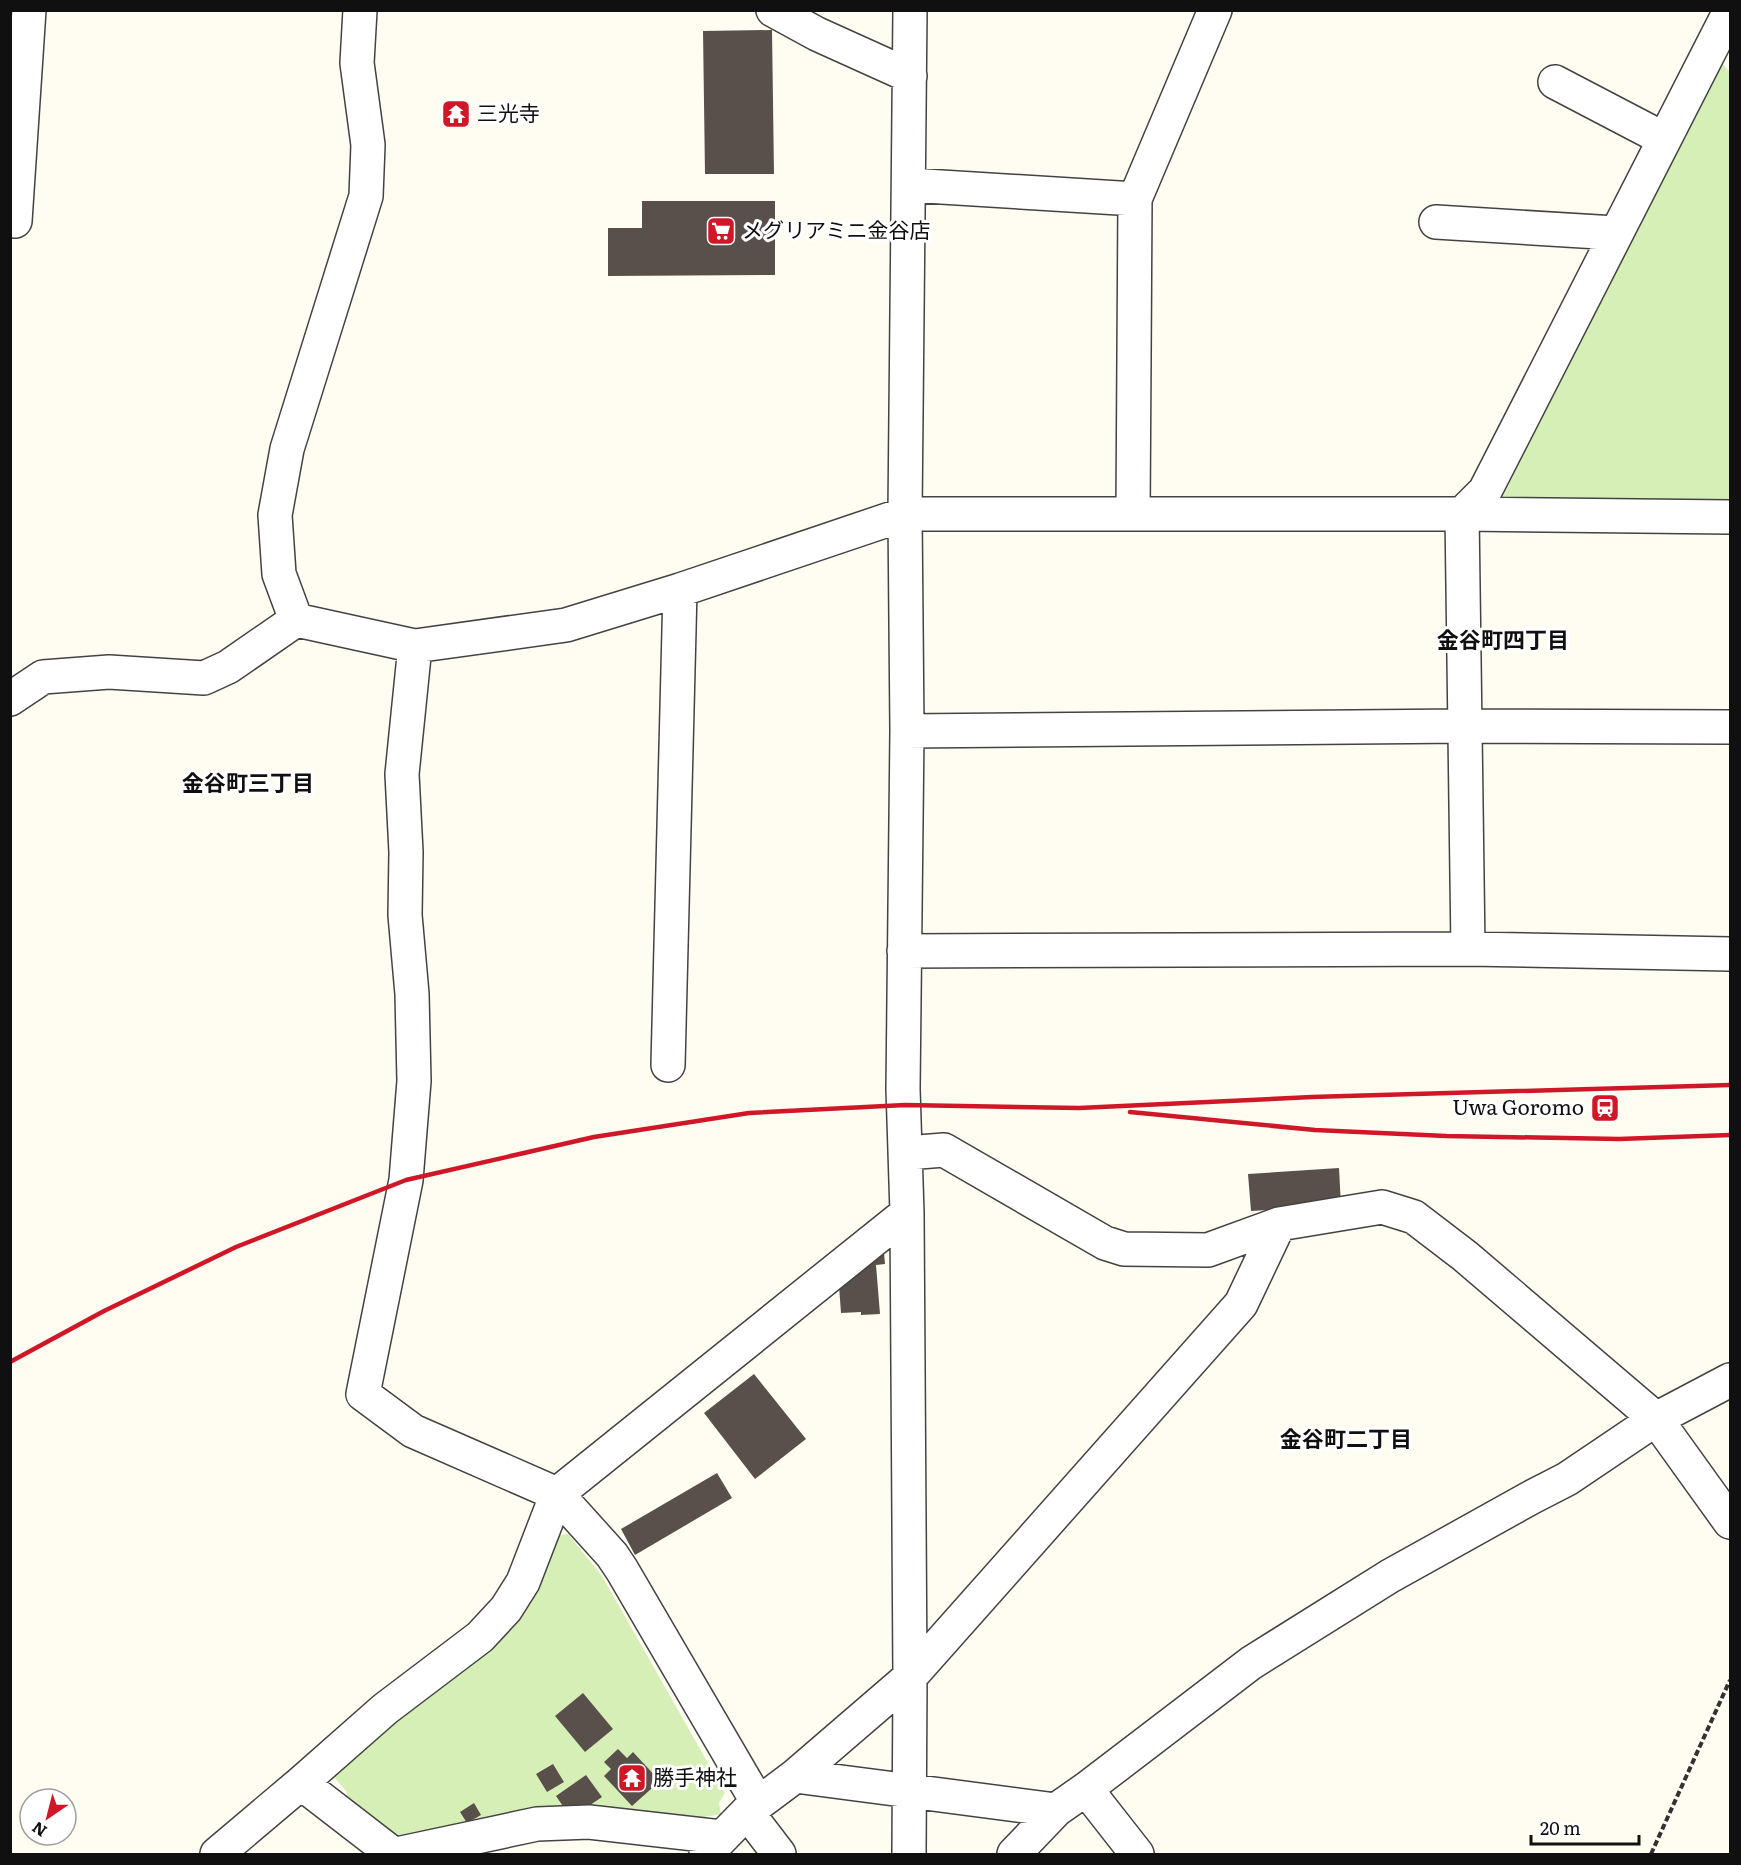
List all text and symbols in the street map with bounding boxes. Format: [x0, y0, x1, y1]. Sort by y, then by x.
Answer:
place label: 三光寺 [477, 96, 540, 127]
temple icon: 三光寺 [440, 98, 472, 130]
place label: メグリアミニ金谷店 [742, 213, 931, 244]
supermarket icon: メグリアミニ金谷店 [705, 215, 737, 247]
district label: 金谷町四丁目 [1437, 622, 1569, 655]
district label: 金谷町三丁目 [182, 765, 314, 798]
place label: Uwa Goromo [1452, 1090, 1584, 1121]
station icon: Uwa Goromo [1589, 1092, 1621, 1124]
district label: 金谷町二丁目 [1280, 1421, 1412, 1454]
place label: 勝手神社 [653, 1760, 737, 1791]
temple icon: 勝手神社 [616, 1762, 648, 1794]
north arrow [18, 1787, 78, 1847]
scale bar [1531, 1808, 1639, 1846]
text: 20 m [1540, 1814, 1581, 1841]
text: N [26, 1816, 51, 1844]

